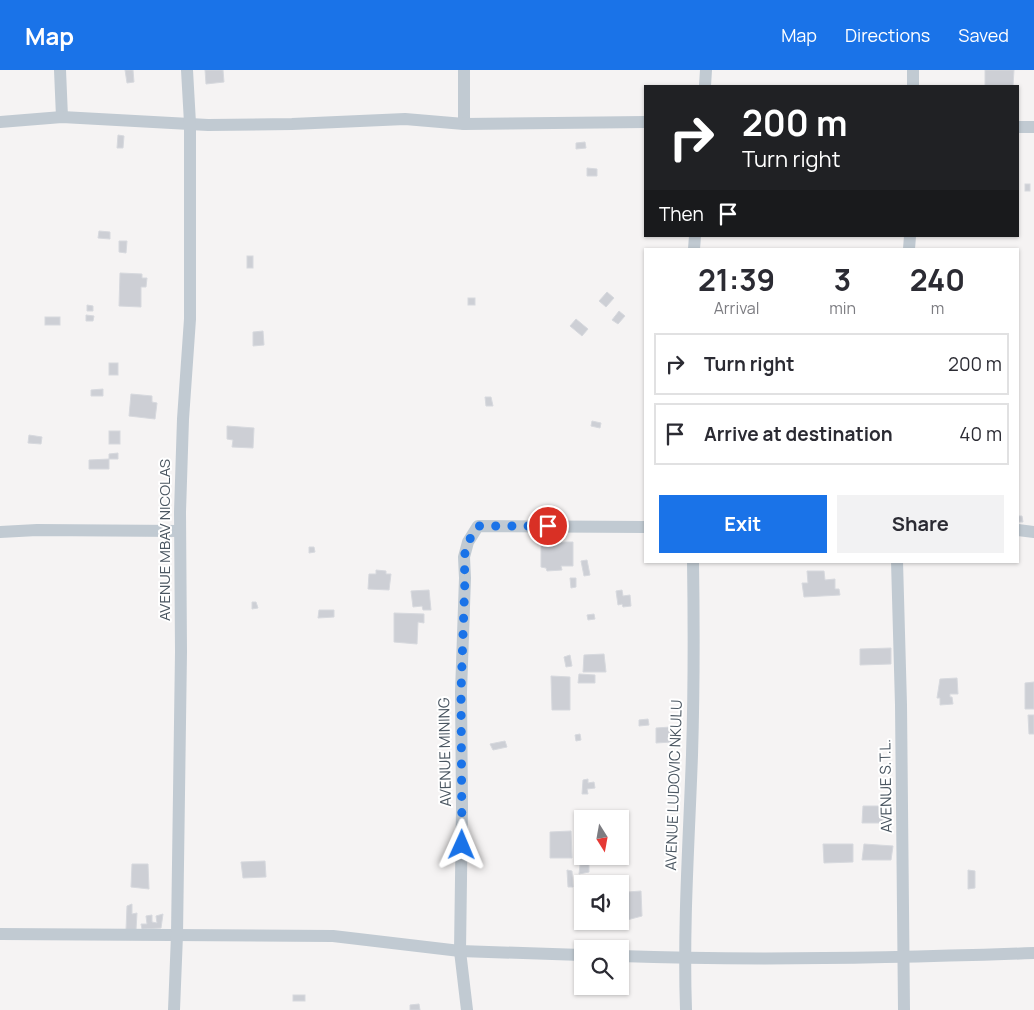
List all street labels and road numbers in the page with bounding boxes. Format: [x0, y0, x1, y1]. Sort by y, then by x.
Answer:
street label: AVENUE MBAV NICOLAS [154, 459, 175, 621]
street label: AVENUE MINING [433, 697, 456, 807]
street label: AVENUE LUDOVIC NKULU [660, 699, 687, 871]
street label: AVENUE S.T.L. [874, 739, 897, 833]

